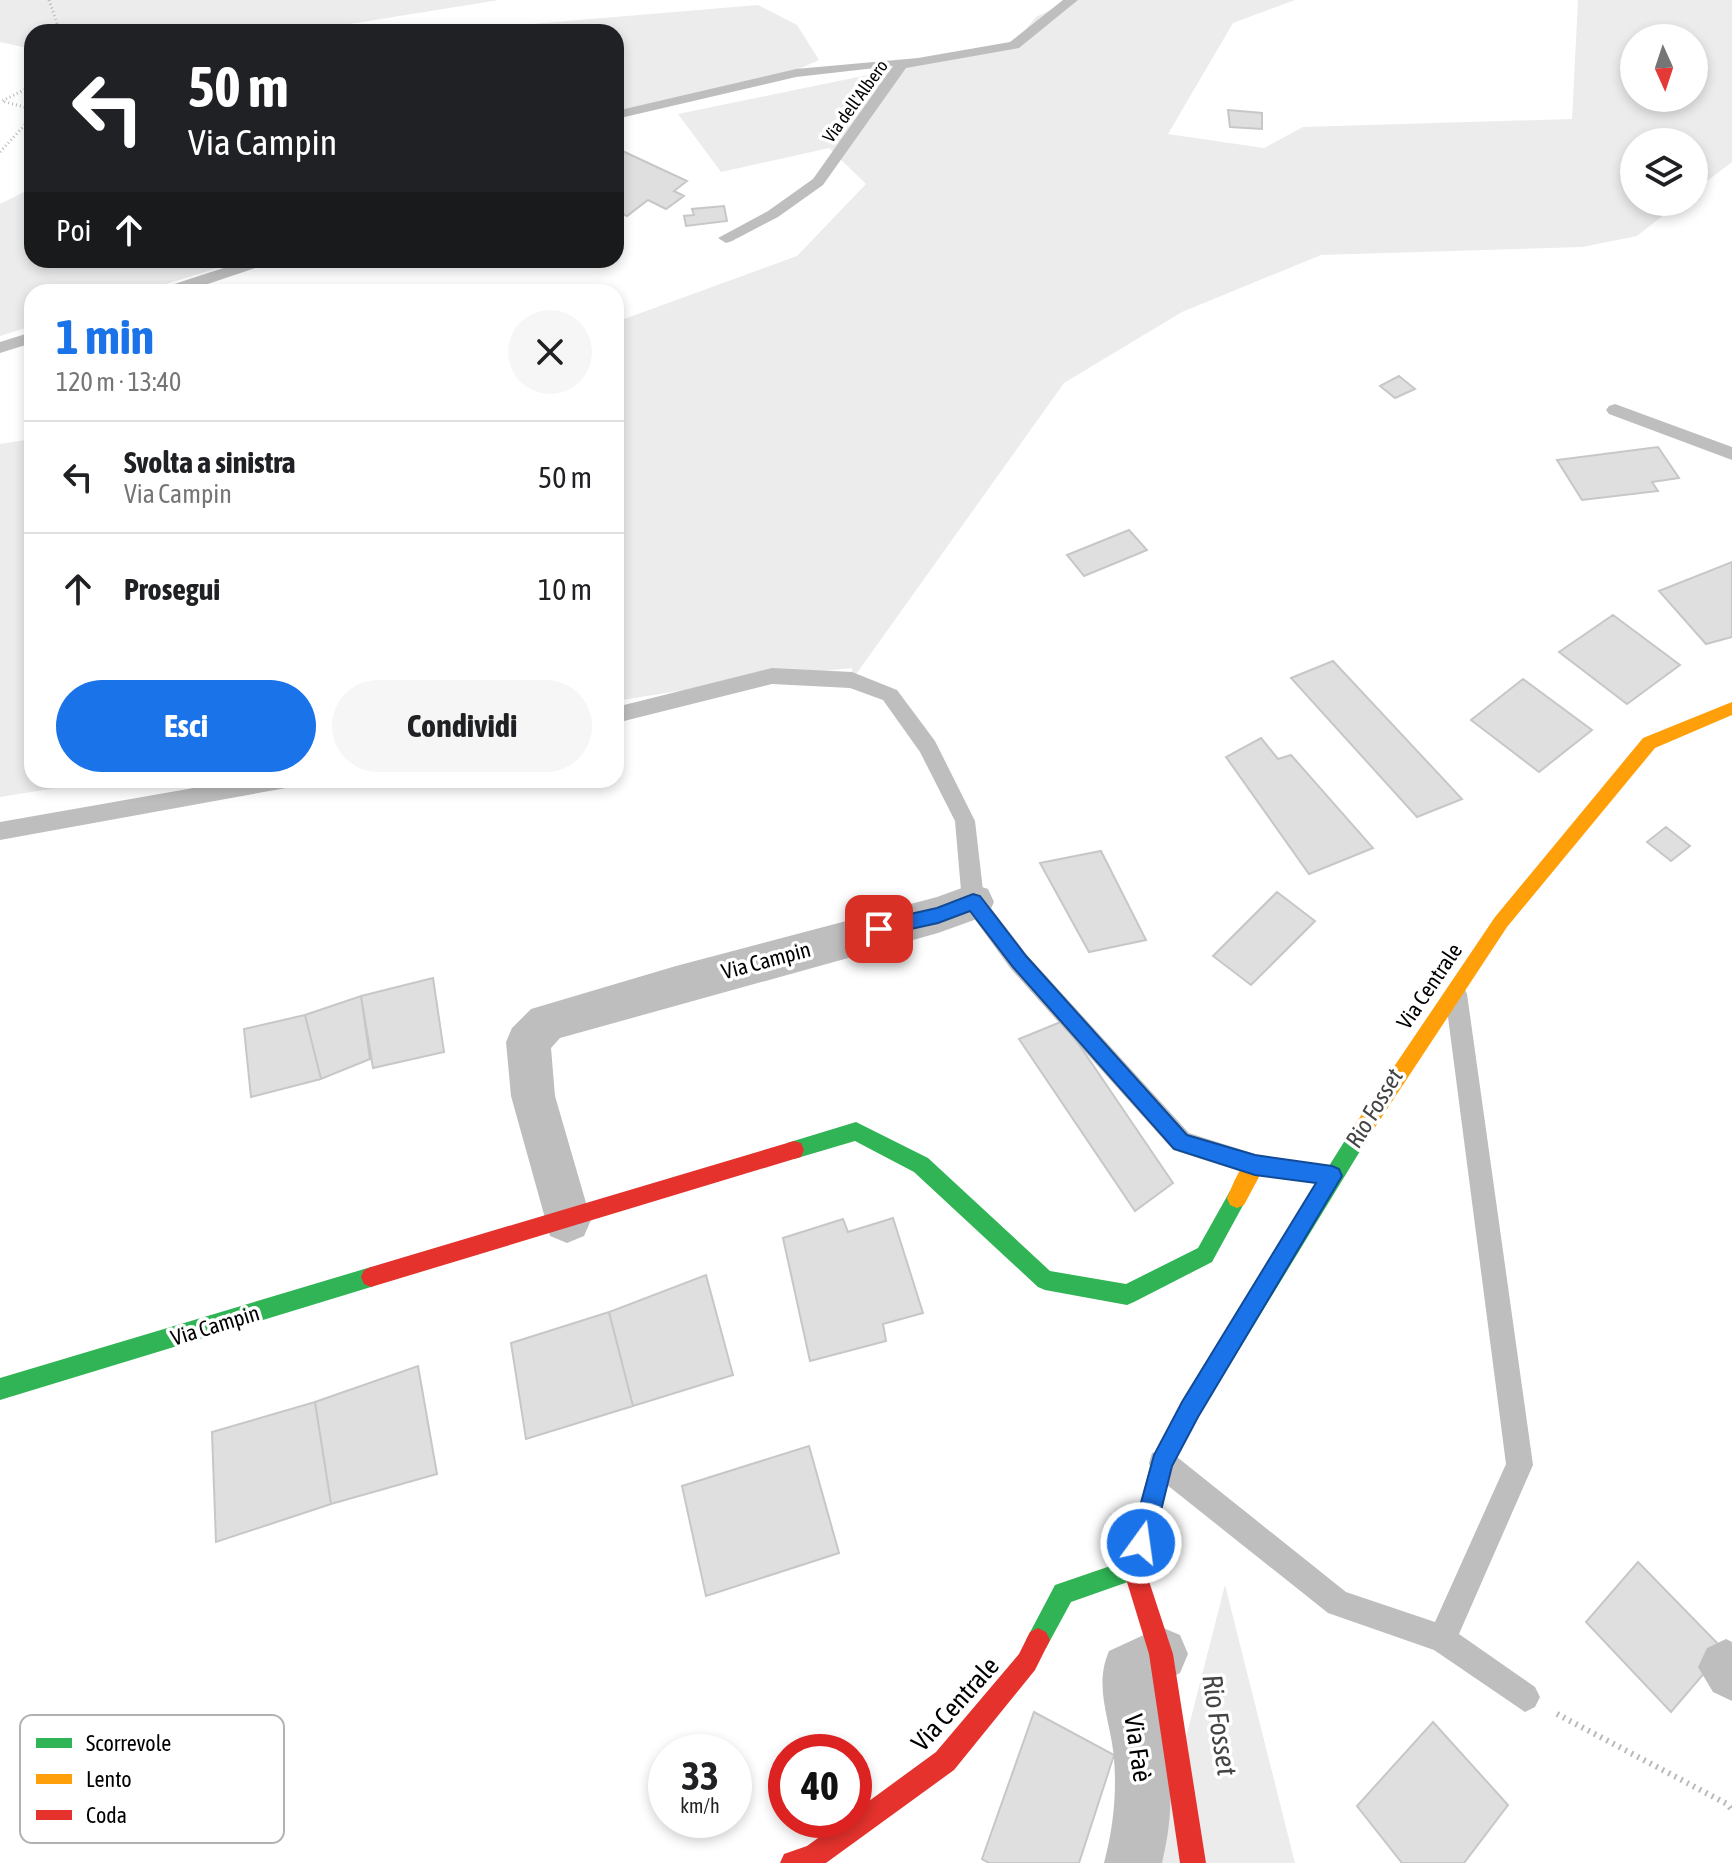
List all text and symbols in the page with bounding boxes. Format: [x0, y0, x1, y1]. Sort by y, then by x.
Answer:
north arrow [1620, 24, 1708, 112]
map controls [1620, 24, 1708, 216]
text: 50 m [188, 55, 289, 119]
icon: left [56, 56, 160, 160]
street label: Via dell'Albero [818, 56, 892, 146]
text: Via Campin [188, 121, 337, 163]
button: layers [1620, 128, 1708, 216]
icon: ahead [107, 208, 151, 252]
text: Poi [56, 213, 91, 247]
text: 1 min [56, 309, 154, 364]
button: close [508, 310, 592, 394]
text: 120 m · 13:40 [56, 367, 181, 397]
text: Svolta a sinistra [124, 445, 296, 479]
icon: left [56, 455, 100, 499]
text: 50 m [538, 460, 592, 494]
text: Via Campin [124, 479, 232, 509]
icon: ahead [56, 567, 100, 611]
text: Prosegui [124, 572, 220, 606]
text: 10 m [538, 572, 592, 606]
button: Esci [56, 680, 316, 772]
button: Condividi [332, 680, 592, 772]
pin [845, 895, 913, 963]
icon: arrive [857, 907, 901, 951]
street label: Via Campin [719, 936, 813, 984]
street label: Via Centrale [1391, 938, 1467, 1034]
water label: Rio Fosset [1340, 1064, 1408, 1152]
street label: Via Campin [168, 1299, 262, 1351]
position arrow [1099, 1501, 1183, 1585]
street label: Via Centrale [905, 1651, 1005, 1757]
water label: Rio Fosset [1196, 1672, 1244, 1778]
street label: Via Faè [1118, 1712, 1158, 1784]
legend [20, 1715, 284, 1843]
text: Scorrevole [86, 1730, 171, 1756]
speed limit sign: 40 [768, 1734, 872, 1838]
text: 33 [681, 1753, 719, 1798]
text: Lento [86, 1766, 132, 1792]
text: km/h [680, 1794, 720, 1817]
text: Coda [86, 1802, 127, 1828]

